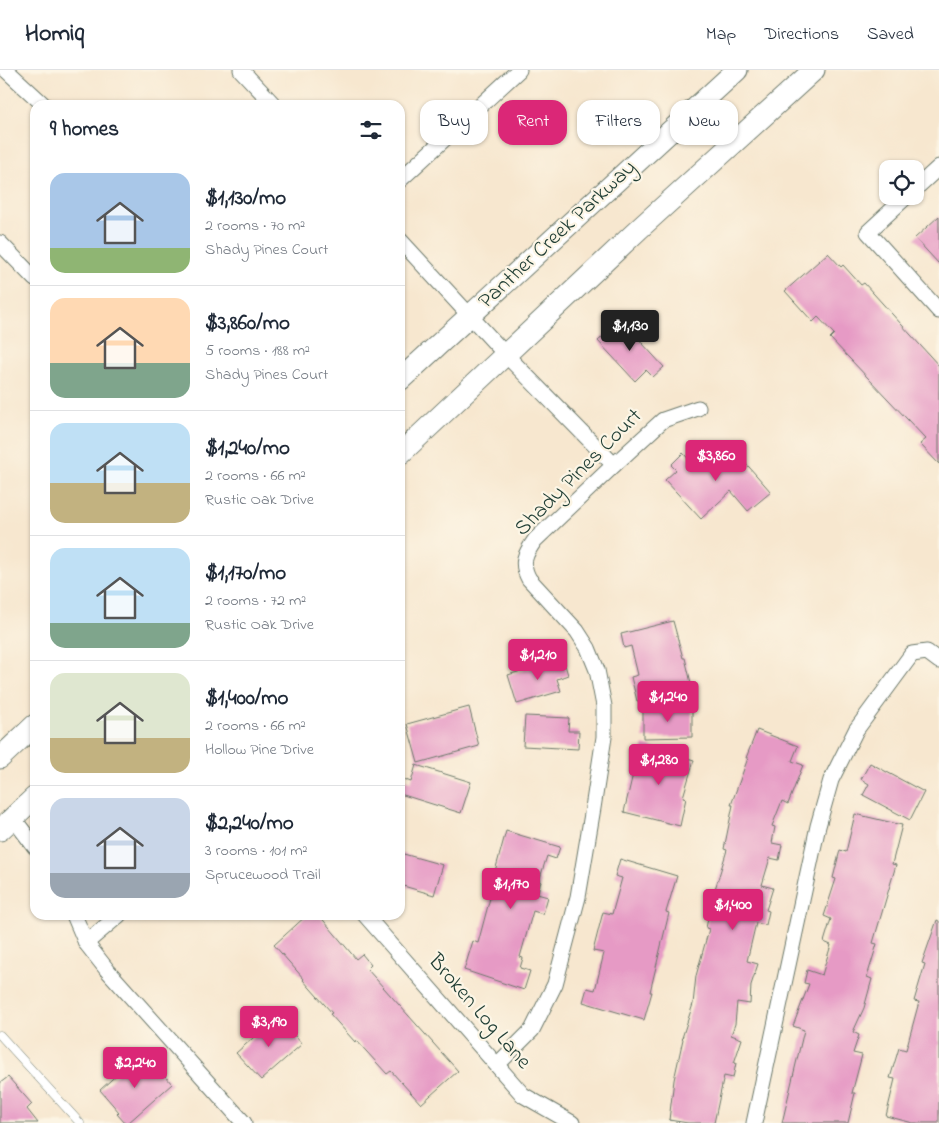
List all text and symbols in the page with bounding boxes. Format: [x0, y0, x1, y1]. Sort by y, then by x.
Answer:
text: Homiq [25, 17, 84, 52]
text: Map [706, 22, 736, 48]
text: Directions [764, 22, 839, 48]
text: Saved [867, 22, 914, 48]
chip: Buy [420, 100, 488, 145]
chip: Rent [498, 100, 567, 145]
chip: Filters [577, 100, 660, 145]
chip: New [670, 100, 738, 145]
text: 9 homes [50, 115, 119, 145]
icon: filters [357, 116, 385, 144]
street label: Panther Creek Parkway [472, 153, 645, 318]
map controls [879, 160, 924, 205]
button: locate [879, 160, 924, 205]
text: $1,130/mo [205, 184, 286, 214]
icon: home [90, 193, 150, 253]
text: 2 rooms · 70 m² [205, 214, 305, 238]
text: Shady Pines Court [205, 238, 328, 262]
text: $3,860/mo [205, 309, 290, 339]
pin: $1,130 [589, 310, 671, 352]
text: $1,130 [612, 314, 648, 338]
icon: home [90, 318, 150, 378]
text: 5 rooms · 188 m² [205, 339, 310, 363]
text: Shady Pines Court [205, 363, 328, 387]
street label: Shady Pines Court [508, 401, 651, 545]
text: $1,240/mo [205, 434, 290, 464]
pin: $3,860 [675, 440, 757, 482]
icon: home [90, 443, 150, 503]
text: $3,860 [697, 444, 736, 468]
text: 2 rooms · 66 m² [205, 464, 306, 488]
text: Rustic Oak Drive [205, 488, 314, 512]
text: $1,170/mo [205, 559, 286, 589]
icon: home [90, 568, 150, 628]
text: 2 rooms · 72 m² [205, 589, 306, 613]
text: Rustic Oak Drive [205, 613, 314, 637]
pin: $1,210 [497, 638, 579, 681]
text: $1,210 [519, 643, 557, 667]
pin: $1,240 [627, 680, 709, 723]
text: $1,400/mo [205, 684, 289, 714]
text: $1,240 [649, 685, 687, 709]
icon: home [90, 693, 150, 753]
text: 2 rooms · 66 m² [205, 714, 306, 738]
text: Hollow Pine Drive [205, 738, 314, 762]
pin: $1,280 [618, 744, 700, 786]
text: $1,280 [640, 748, 678, 772]
text: $2,240/mo [205, 809, 294, 839]
icon: home [90, 818, 150, 878]
text: 3 rooms · 101 m² [205, 839, 307, 863]
text: Sprucewood Trail [205, 863, 321, 887]
pin: $1,170 [470, 868, 552, 910]
text: $1,170 [493, 872, 529, 896]
pin: $1,400 [692, 888, 774, 931]
text: $1,400 [714, 893, 752, 917]
street label: Broken Log Lane [418, 946, 538, 1078]
pin: $3,190 [228, 1006, 310, 1048]
text: $3,190 [251, 1010, 287, 1034]
pin: $2,240 [94, 1046, 176, 1089]
text: $2,240 [114, 1051, 156, 1075]

